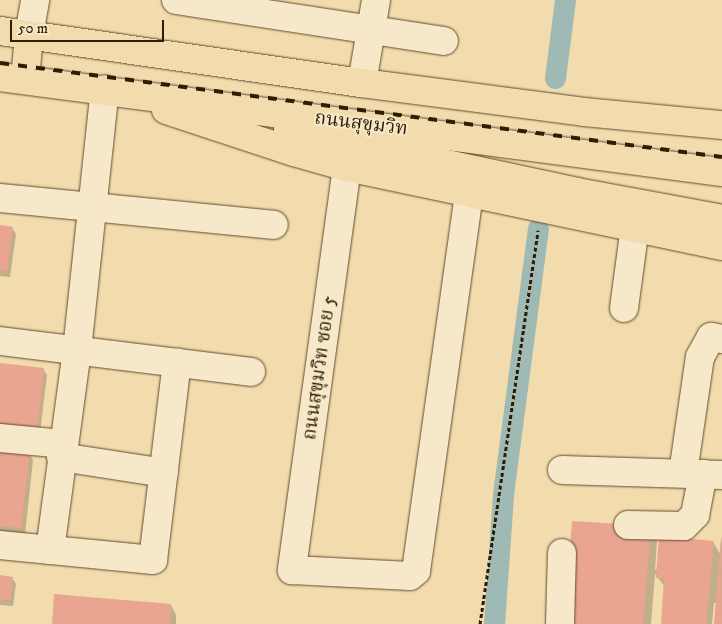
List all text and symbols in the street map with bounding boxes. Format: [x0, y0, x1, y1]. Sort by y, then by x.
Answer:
scale bar [12, 10, 166, 42]
text: 50 m [18, 19, 48, 38]
street label: ถนนสุขุมวิท [313, 107, 409, 141]
street label: ถนนสุขุมวิท ซอย 5 [299, 295, 341, 441]

